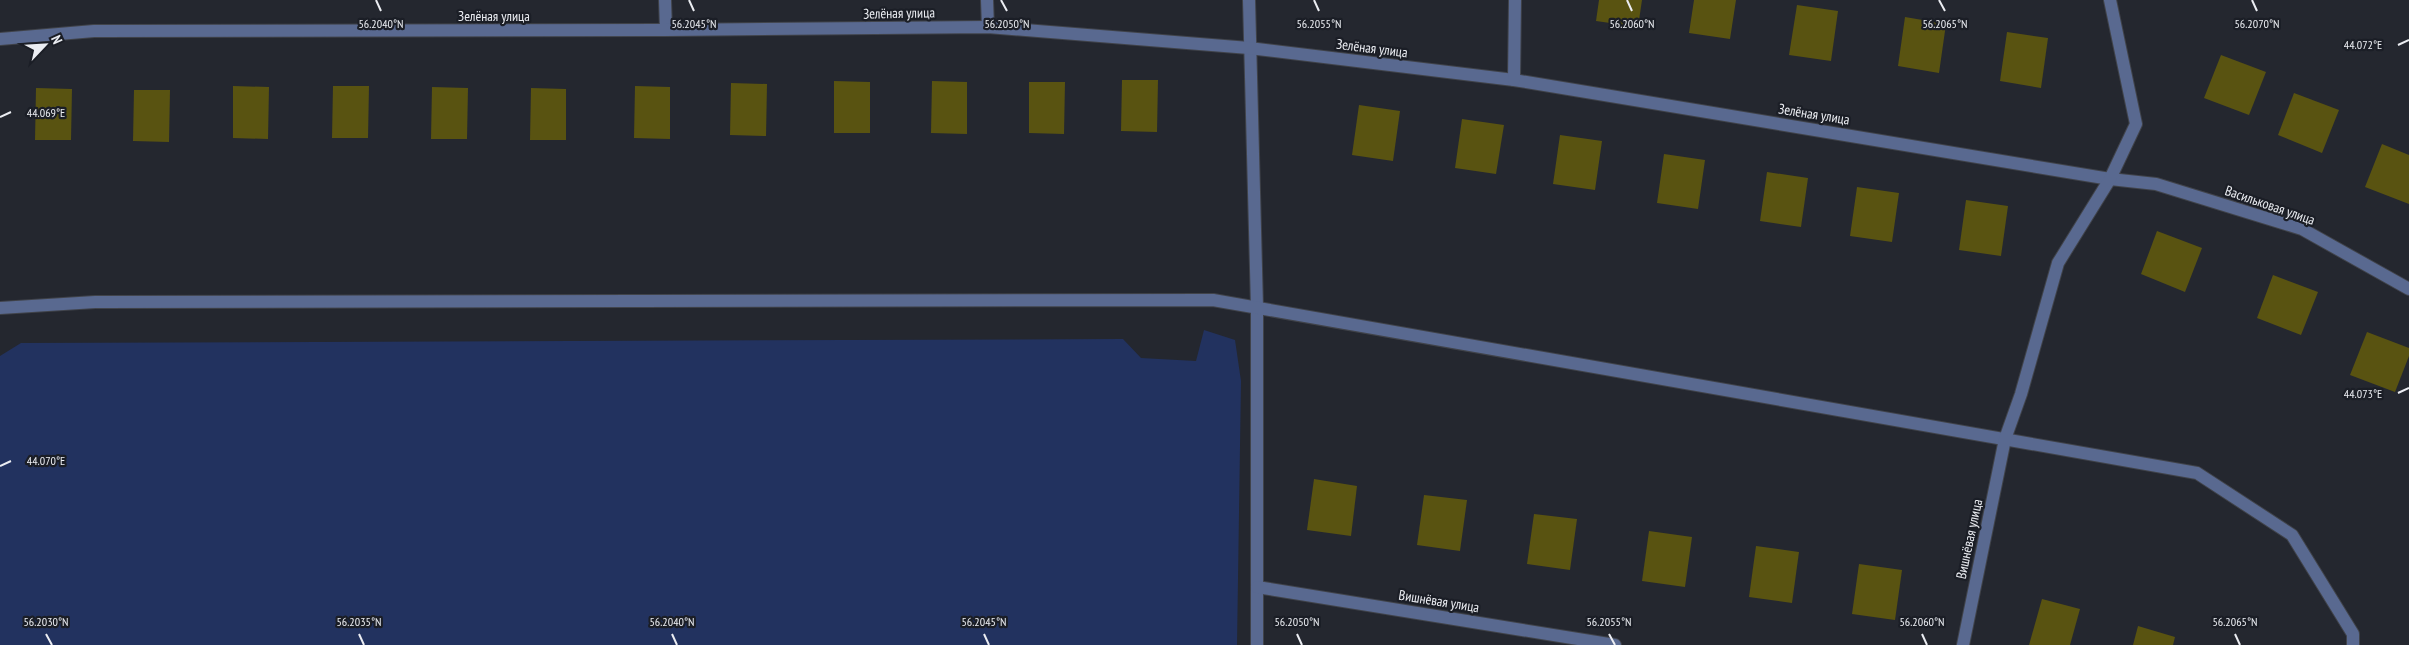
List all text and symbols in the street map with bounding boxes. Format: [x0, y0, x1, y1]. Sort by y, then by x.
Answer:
street label: Зелёная улица [863, 3, 935, 23]
street label: Зелёная улица [458, 7, 530, 25]
text: 56.2040°N [358, 16, 404, 31]
text: 56.2045°N [671, 16, 717, 31]
text: 56.2050°N [984, 16, 1030, 31]
text: 56.2055°N [1296, 16, 1342, 31]
text: 56.2060°N [1609, 16, 1655, 31]
text: 56.2065°N [1922, 16, 1968, 31]
text: 56.2070°N [2234, 16, 2280, 31]
north arrow [20, 20, 70, 70]
text: N [47, 32, 67, 47]
street label: Зелёная улица [1335, 35, 1409, 61]
text: 44.072°E [2344, 37, 2382, 52]
street label: Зелёная улица [1777, 99, 1851, 129]
text: 44.069°E [27, 105, 65, 120]
street label: Васильковая улица [2223, 181, 2317, 229]
text: 44.073°E [2344, 386, 2382, 401]
text: 44.070°E [27, 453, 65, 468]
street label: Вишнёвая улица [1952, 497, 1986, 581]
street label: Вишнёвая улица [1397, 586, 1481, 616]
text: 56.2030°N [23, 614, 69, 629]
text: 56.2035°N [336, 614, 382, 629]
text: 56.2040°N [649, 614, 695, 629]
text: 56.2045°N [961, 614, 1007, 629]
text: 56.2050°N [1274, 614, 1320, 629]
text: 56.2055°N [1586, 614, 1632, 629]
text: 56.2060°N [1899, 614, 1945, 629]
text: 56.2065°N [2212, 614, 2258, 629]

